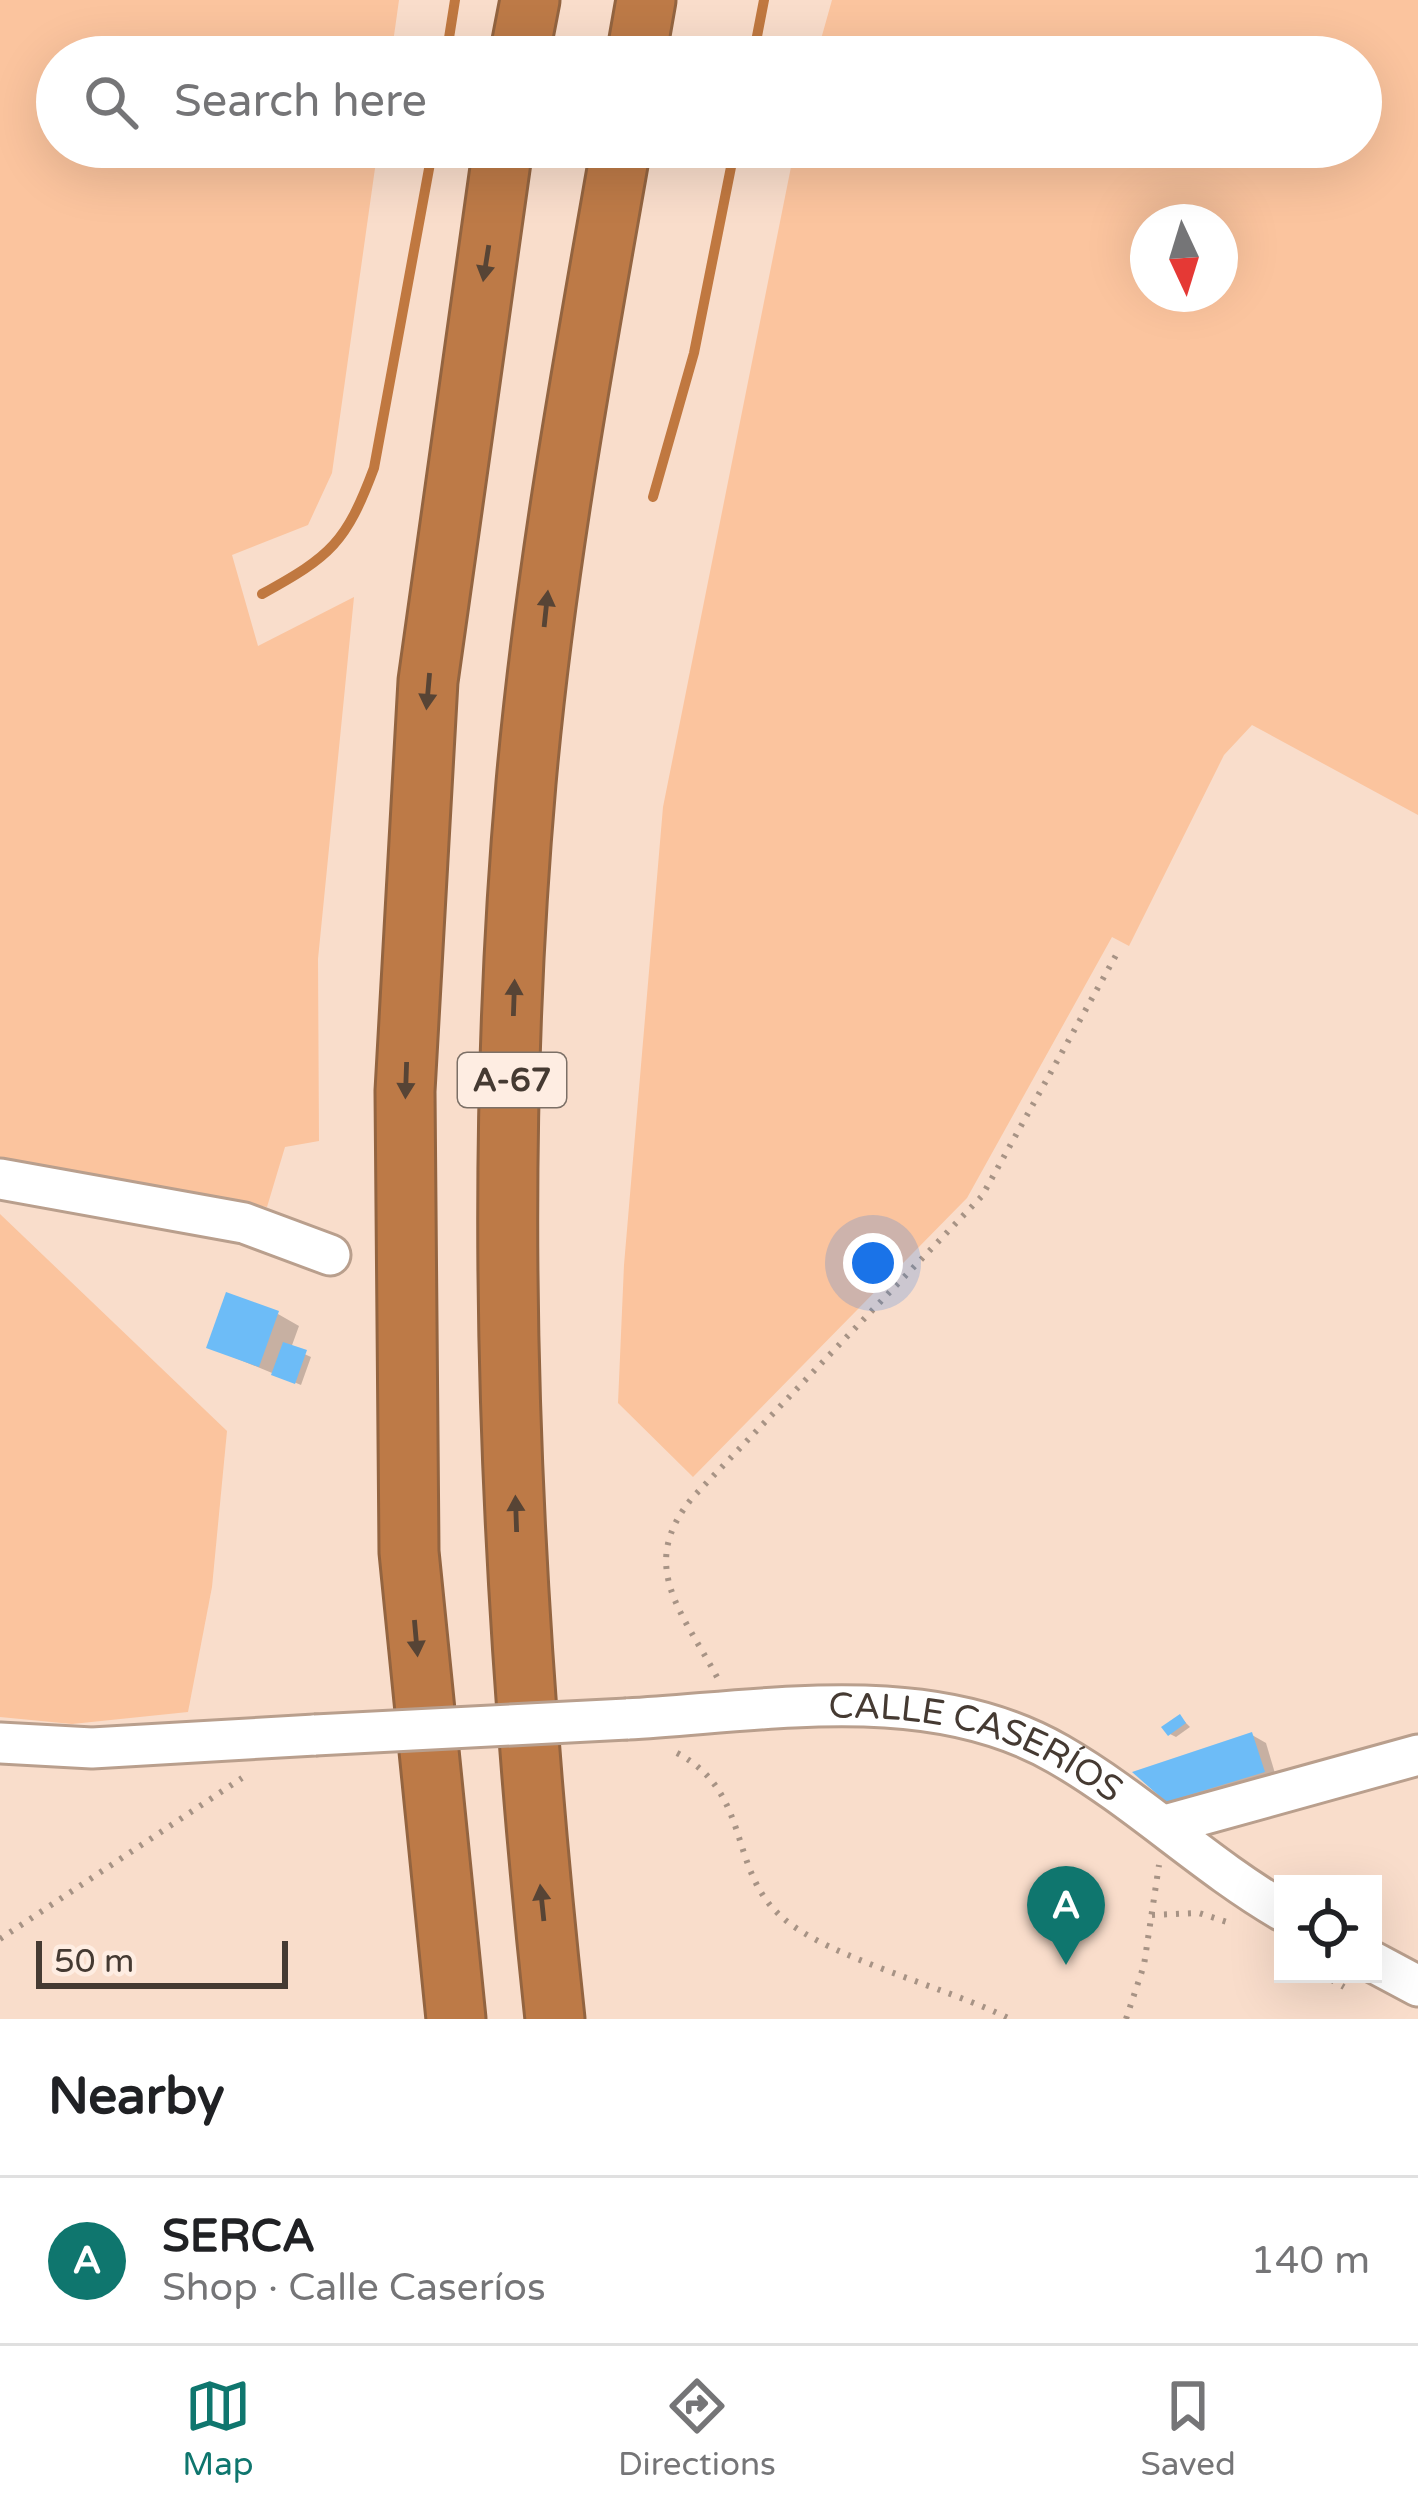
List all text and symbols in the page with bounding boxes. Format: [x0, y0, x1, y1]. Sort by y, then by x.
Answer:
search box [36, 36, 1382, 168]
icon: search [78, 69, 144, 135]
text: Search here [174, 75, 427, 129]
north arrow [1130, 204, 1238, 312]
one-way arrow [476, 244, 494, 282]
one-way arrow [537, 590, 556, 627]
one-way arrow [418, 673, 437, 710]
one-way arrow [505, 978, 524, 1016]
road number: A-67 [458, 1053, 566, 1107]
one-way arrow [396, 1062, 415, 1100]
your location [843, 1233, 903, 1293]
one-way arrow [506, 1494, 525, 1532]
one-way arrow [407, 1619, 426, 1657]
street label: CALLE CASERÍOS [828, 1684, 1131, 1811]
pin: A [1027, 1866, 1105, 1965]
map controls [1274, 1875, 1382, 1983]
button: locate [1274, 1875, 1382, 1983]
one-way arrow [533, 1884, 552, 1921]
scale bar [36, 1935, 288, 1988]
text: 50 m [54, 1942, 134, 1981]
text: Nearby [48, 2066, 225, 2128]
text: SERCA [162, 2210, 315, 2264]
text: A [72, 2237, 102, 2284]
text: 140 m [1251, 2237, 1370, 2284]
text: Shop · Calle Caseríos [162, 2264, 546, 2311]
tab: Map [182, 2373, 254, 2484]
tab: Directions [618, 2373, 776, 2484]
tab: Saved [1140, 2373, 1236, 2484]

